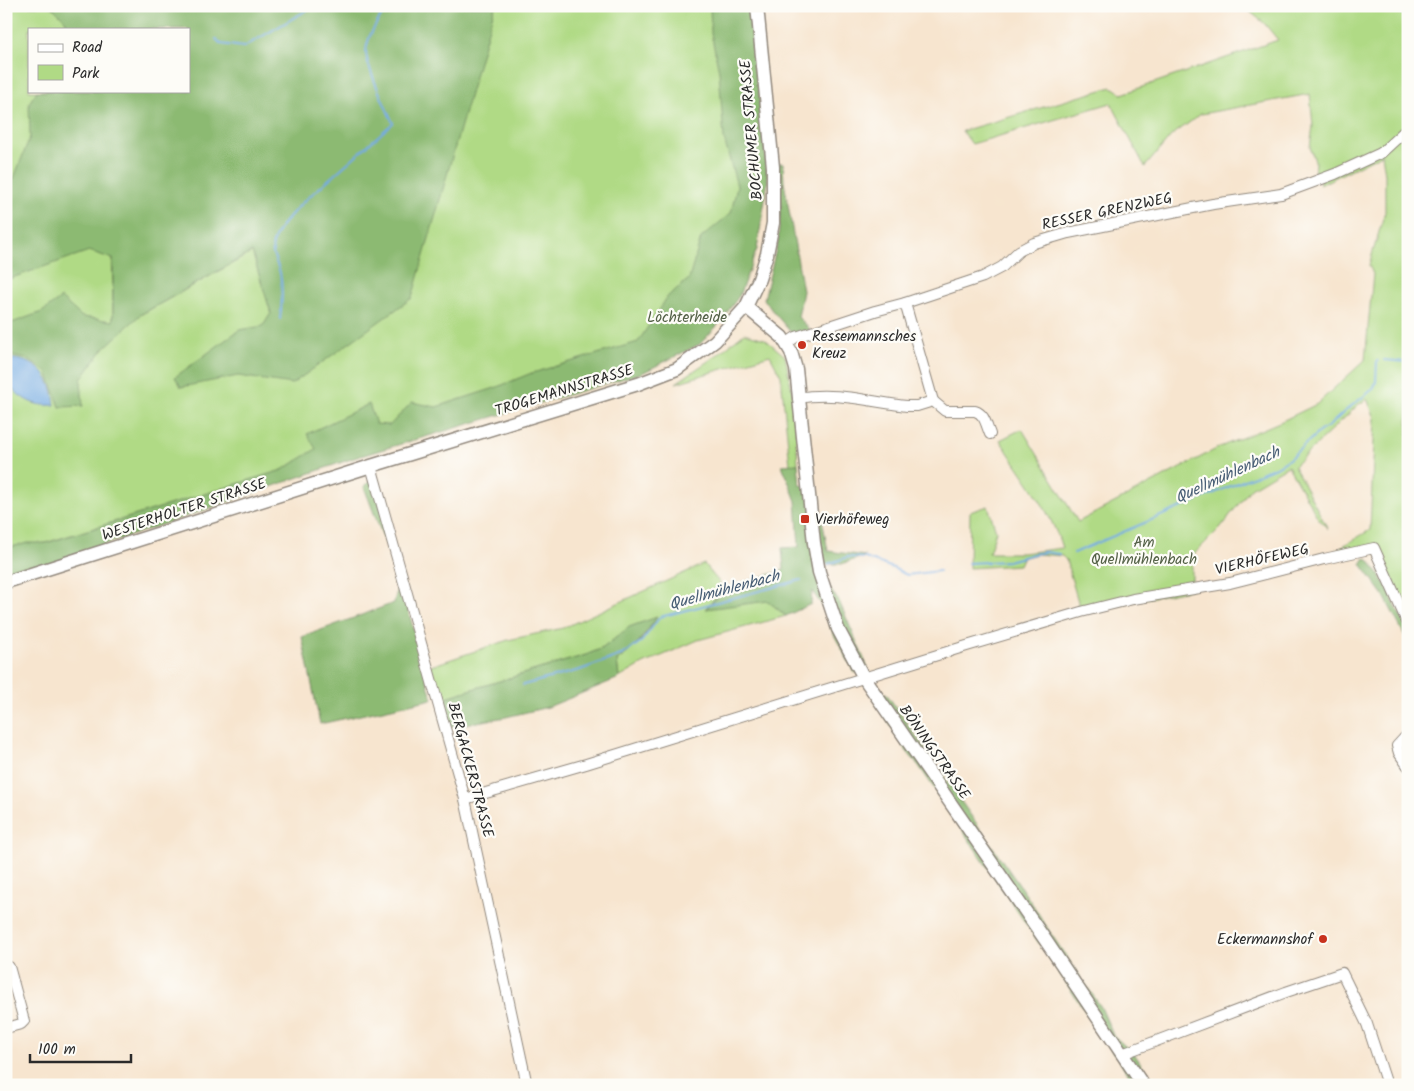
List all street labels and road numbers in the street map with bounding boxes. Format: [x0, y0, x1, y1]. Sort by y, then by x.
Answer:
street label: BOCHUMER STRASSE [734, 58, 770, 201]
street label: RESSER GRENZWEG [1040, 186, 1175, 238]
street label: TROGEMANNSTRASSE [492, 358, 638, 423]
street label: WESTERHOLTER STRASSE [99, 472, 271, 548]
street label: VIERHÖFEWEG [1213, 538, 1312, 582]
street label: BERGACKERSTRASSE [440, 700, 500, 842]
street label: BÖNINGSTRASSE [892, 700, 977, 806]

